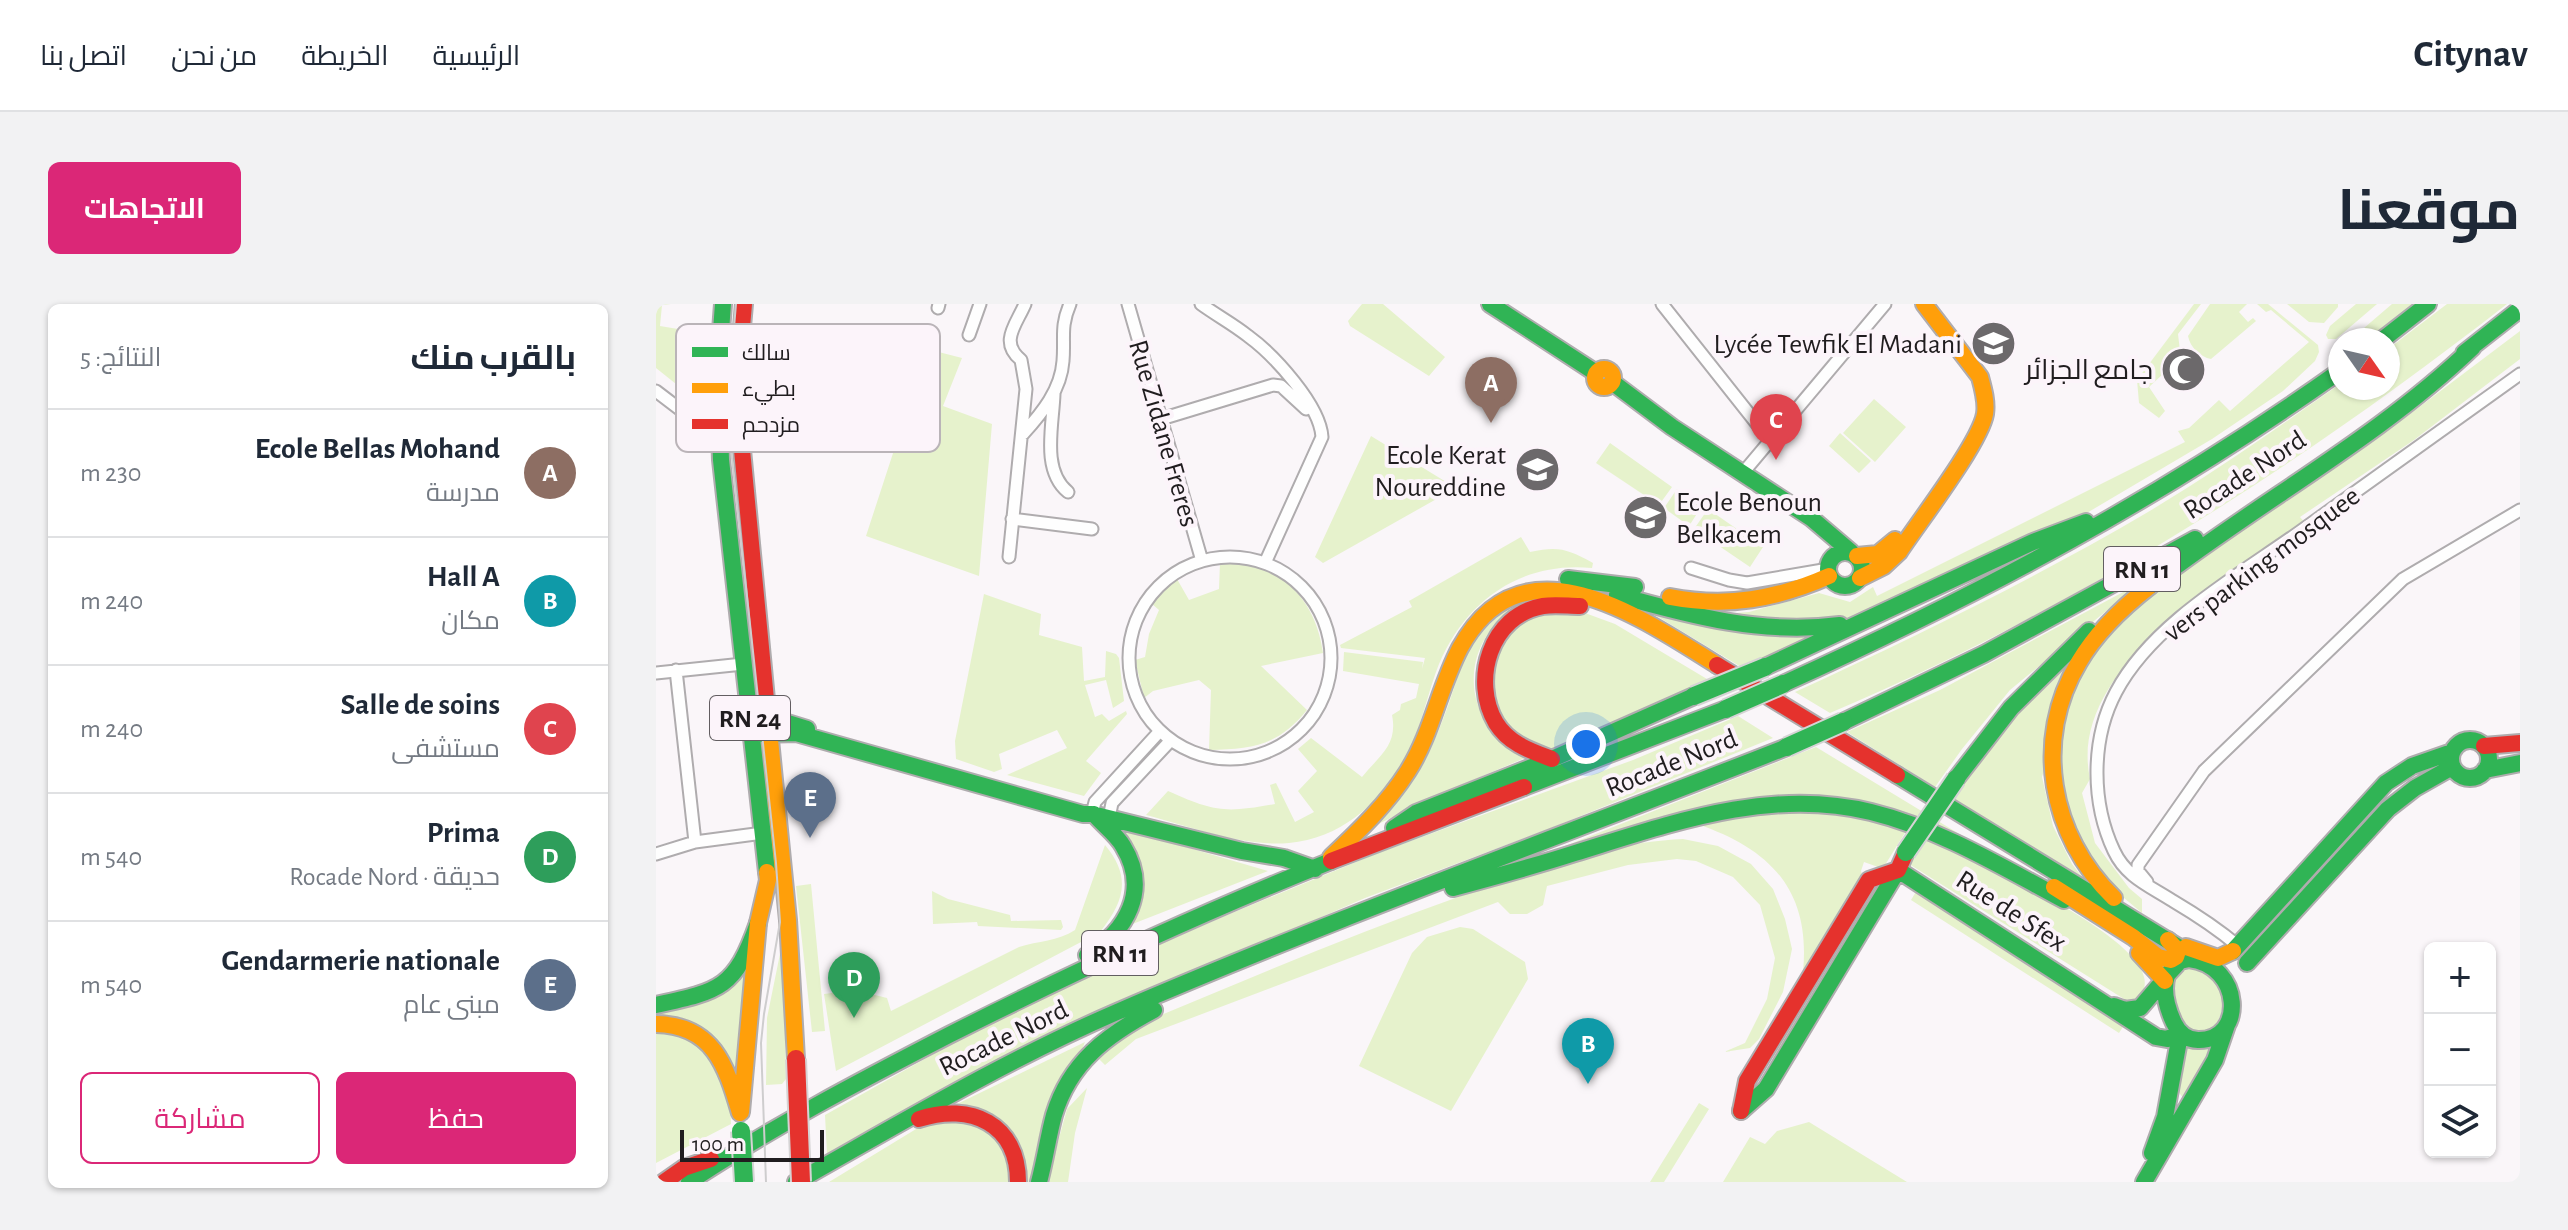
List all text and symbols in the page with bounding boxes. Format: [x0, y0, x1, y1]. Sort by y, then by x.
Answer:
text: Citynav [2414, 36, 2528, 74]
text: اتصل بنا [40, 43, 127, 71]
text: من نحن [171, 43, 257, 71]
text: الخريطة [301, 43, 389, 71]
text: الرئيسية [433, 43, 520, 71]
button: الاتجاهات [48, 162, 241, 254]
text: موقعنا [2337, 184, 2520, 240]
school or university icon: Lycée Tewfik El Madani [1969, 319, 2017, 367]
legend [676, 324, 940, 452]
north arrow [2328, 328, 2400, 400]
place label: Lycée Tewfik El Madani [1714, 331, 1962, 359]
street label: Rue Zidane Freres [1123, 337, 1203, 530]
text: بالقرب منك [410, 342, 576, 376]
text: سالك [742, 342, 791, 364]
text: النتائج: 5 [80, 345, 162, 371]
mosque icon: جامع الجزائر [2160, 345, 2208, 393]
pin: A [1465, 357, 1517, 423]
place label: جامع الجزائر [2023, 357, 2153, 388]
text: بطيء [742, 378, 796, 405]
pin: C [1750, 394, 1802, 460]
text: مزدحم [742, 414, 800, 440]
street label: Rocade Nord [2179, 426, 2311, 525]
text: Ecole Bellas Mohand [255, 434, 500, 464]
place label: Ecole Kerat Noureddine [1375, 442, 1506, 502]
school or university icon: Ecole Kerat Noureddine [1513, 446, 1561, 494]
text: 230 m [80, 460, 141, 486]
text: A [542, 460, 558, 486]
text: مدرسة [426, 480, 500, 506]
street label: vers parking mosquee [2159, 482, 2365, 647]
place label: Ecole Benoun Belkacem [1676, 489, 1822, 549]
school or university icon: Ecole Benoun Belkacem [1621, 493, 1669, 541]
road number: RN 11 [2104, 547, 2180, 591]
text: Hall A [427, 562, 500, 592]
text: 240 m [80, 588, 143, 614]
text: B [542, 588, 558, 614]
text: مكان [441, 608, 500, 634]
text: Salle de soins [341, 690, 500, 720]
road number: RN 24 [710, 696, 790, 740]
text: 240 m [80, 716, 143, 742]
text: C [543, 716, 557, 742]
your location [1566, 724, 1606, 764]
street label: Rocade Nord [1602, 725, 1742, 803]
text: مستشفى [391, 736, 500, 762]
pin: E [784, 772, 836, 838]
text: Prima [427, 818, 500, 848]
text: 540 m [80, 844, 142, 870]
text: D [541, 844, 559, 870]
text: حديقة · Rocade Nord [289, 864, 500, 890]
street label: Rue de Sfex [1951, 866, 2071, 957]
road number: RN 11 [1082, 931, 1158, 975]
map controls [2424, 942, 2496, 1158]
button: + [2424, 942, 2496, 1014]
text: Gendarmerie nationale [221, 946, 500, 976]
pin: D [828, 952, 880, 1018]
text: 540 m [80, 972, 142, 998]
text: E [543, 972, 557, 998]
text: مبنى عام [403, 992, 500, 1018]
street label: Rocade Nord [935, 996, 1073, 1082]
button: − [2424, 1014, 2496, 1086]
pin: B [1562, 1018, 1614, 1084]
button: مشاركة [80, 1072, 320, 1164]
button: حفظ [336, 1072, 576, 1164]
button: layers [2424, 1086, 2496, 1158]
scale bar [680, 1126, 824, 1162]
text: 100 m [692, 1133, 744, 1155]

